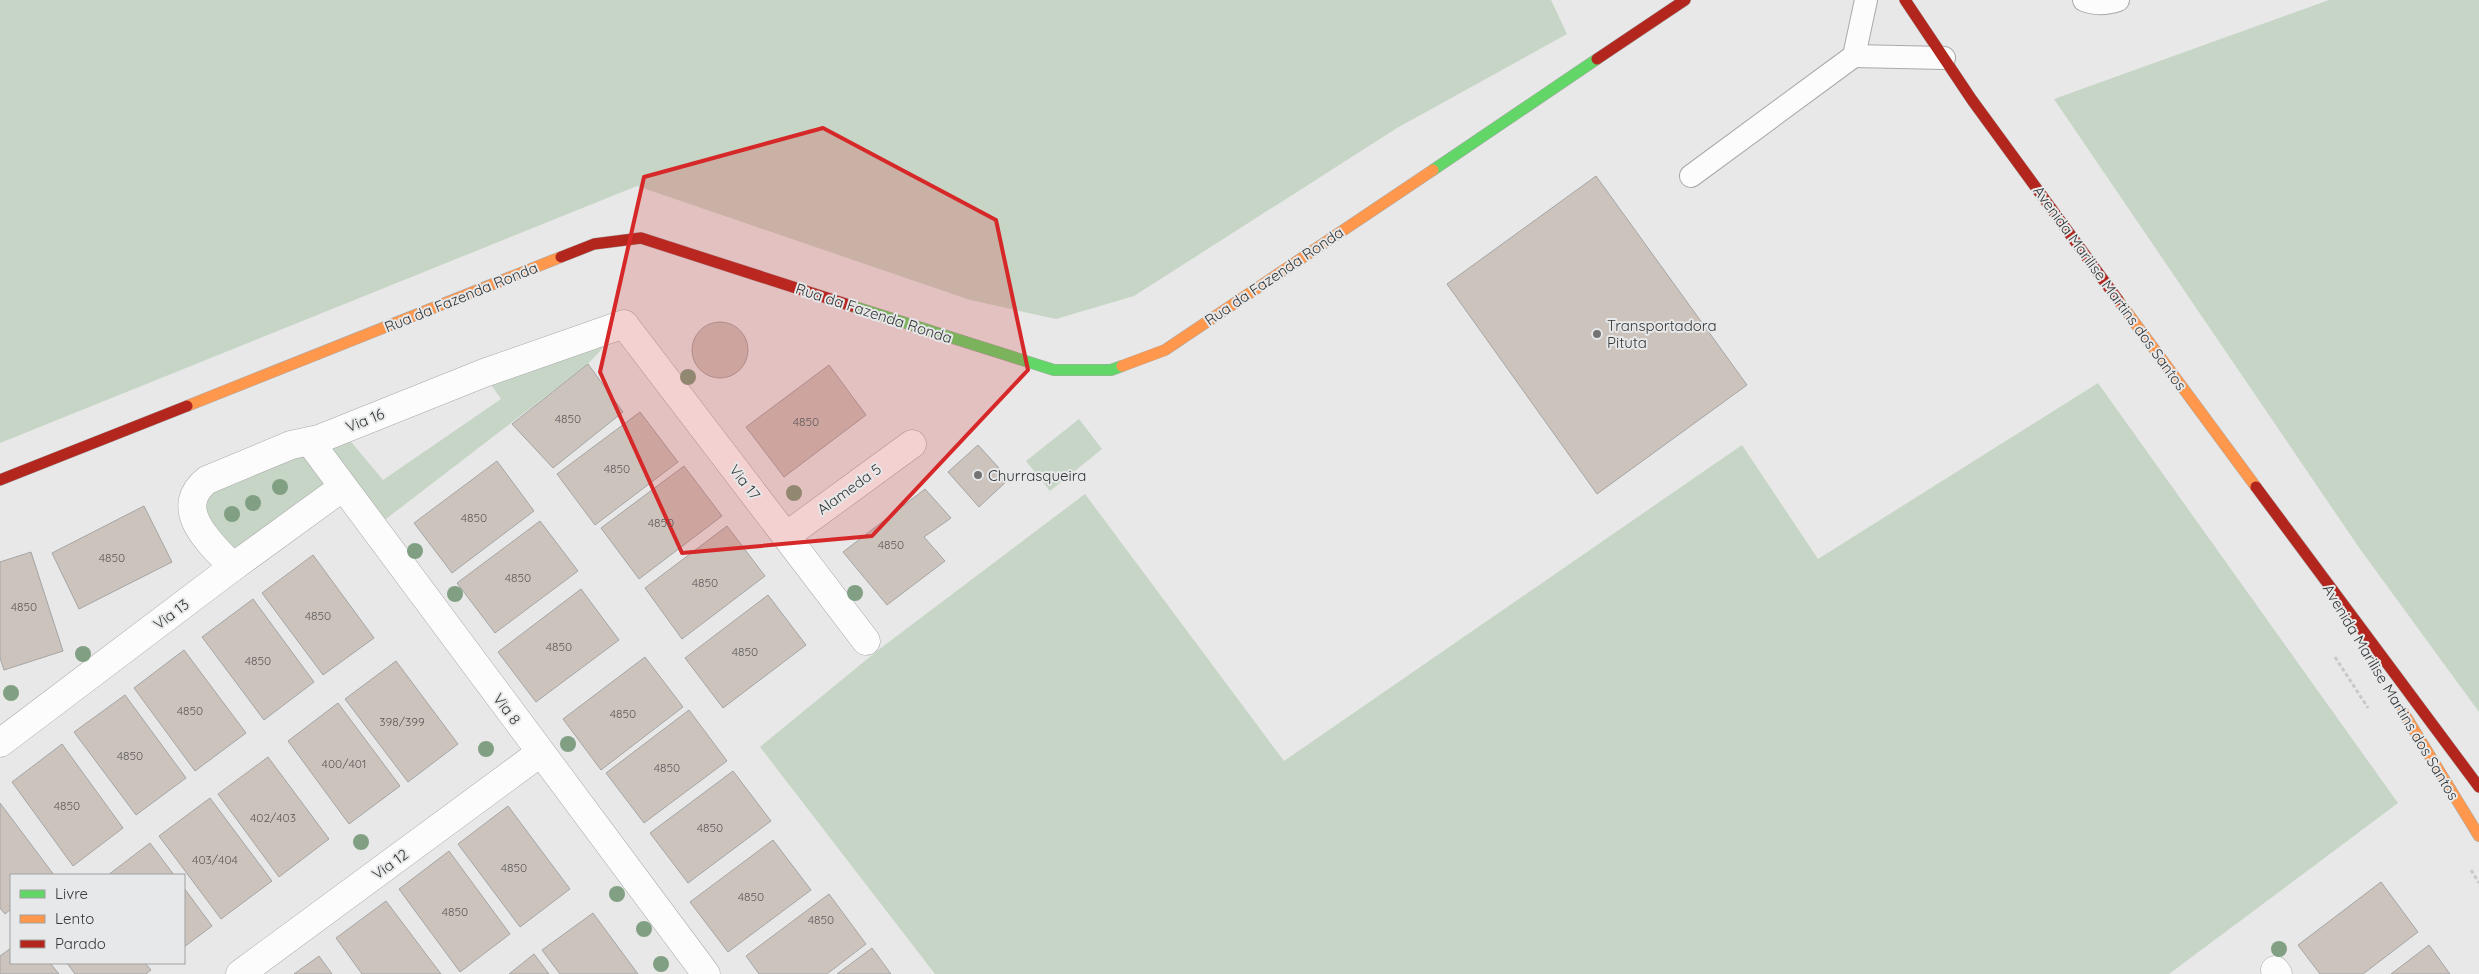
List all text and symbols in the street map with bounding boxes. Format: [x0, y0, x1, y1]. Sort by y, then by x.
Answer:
street label: Avenida Marilise Martins dos Santos [2029, 182, 2191, 394]
street label: Rua da Fazenda Ronda [1201, 222, 1347, 330]
street label: Rua da Fazenda Ronda [382, 258, 540, 336]
street label: Rua da Fazenda Ronda [793, 279, 955, 347]
place label: Transportadora Pituta [1607, 316, 1717, 352]
marker: Transportadora Pituta [1591, 328, 1603, 340]
street label: Via 16 [343, 404, 387, 436]
house number: 4850 [555, 411, 581, 426]
house number: 4850 [793, 414, 819, 429]
street label: Alameda 5 [813, 459, 885, 519]
house number: 4850 [604, 461, 630, 476]
street label: Via 17 [725, 461, 765, 504]
place label: Churrasqueira [988, 466, 1086, 485]
marker: Churrasqueira [972, 469, 984, 481]
house number: 4850 [461, 510, 487, 525]
house number: 4850 [648, 515, 674, 530]
house number: 4850 [878, 537, 904, 552]
house number: 4850 [99, 550, 125, 565]
house number: 4850 [505, 570, 531, 585]
house number: 4850 [692, 575, 718, 590]
street label: Avenida Marilise Martins dos Santos [2319, 581, 2463, 803]
street label: Via 13 [149, 594, 193, 634]
house number: 4850 [11, 599, 37, 614]
house number: 4850 [305, 608, 331, 623]
house number: 4850 [546, 639, 572, 654]
house number: 4850 [732, 644, 758, 659]
house number: 4850 [245, 653, 271, 668]
street label: Via 8 [489, 690, 525, 728]
house number: 4850 [177, 703, 203, 718]
house number: 4850 [610, 706, 636, 721]
house number: 398/399 [379, 714, 425, 729]
house number: 4850 [117, 748, 143, 763]
house number: 400/401 [322, 756, 366, 771]
house number: 4850 [654, 760, 680, 775]
house number: 4850 [54, 798, 80, 813]
house number: 402/403 [250, 810, 296, 825]
house number: 4850 [697, 820, 723, 835]
street label: Via 12 [368, 844, 412, 884]
house number: 403/404 [192, 852, 238, 867]
house number: 4850 [501, 860, 527, 875]
legend [10, 874, 185, 964]
text: Livre [55, 884, 88, 903]
house number: 4850 [738, 889, 764, 904]
house number: 4850 [442, 904, 468, 919]
text: Lento [55, 909, 94, 928]
house number: 4850 [808, 912, 834, 927]
text: Parado [55, 934, 106, 953]

